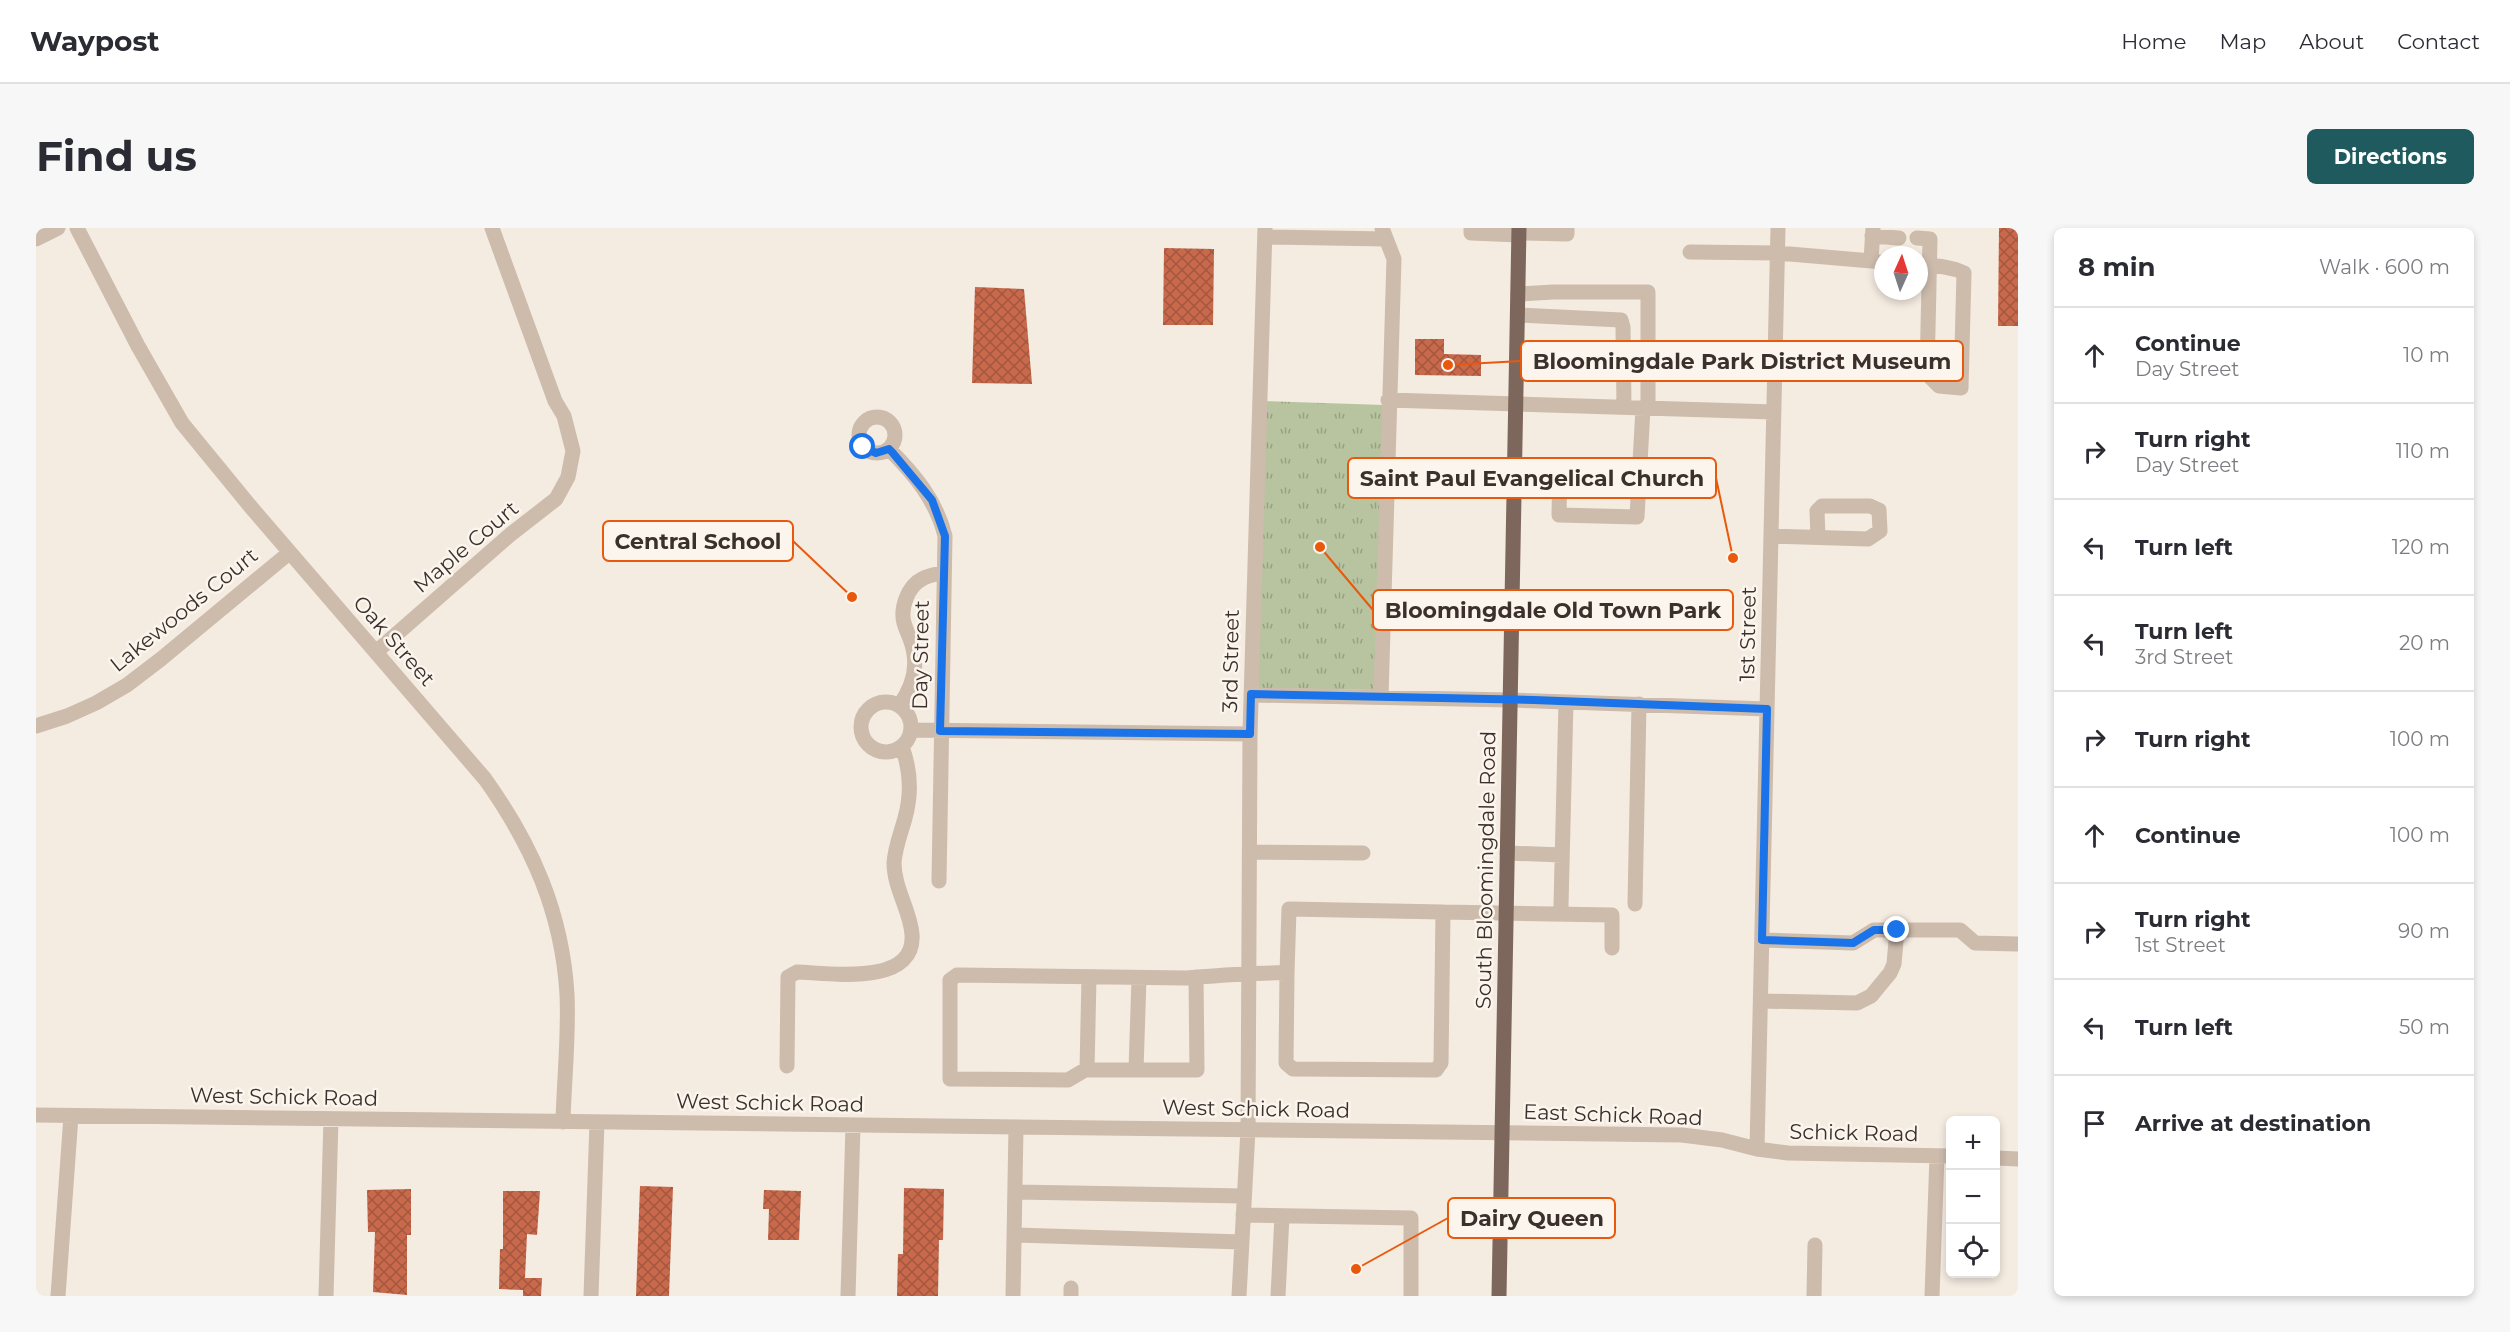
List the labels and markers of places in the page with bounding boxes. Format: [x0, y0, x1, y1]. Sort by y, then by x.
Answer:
callout: Bloomingdale Park District Museum [1521, 341, 1963, 381]
callout: Saint Paul Evangelical Church [1348, 458, 1716, 498]
callout: Central School [603, 521, 793, 561]
callout: Bloomingdale Old Town Park [1373, 590, 1733, 630]
callout: Dairy Queen [1448, 1198, 1615, 1238]

